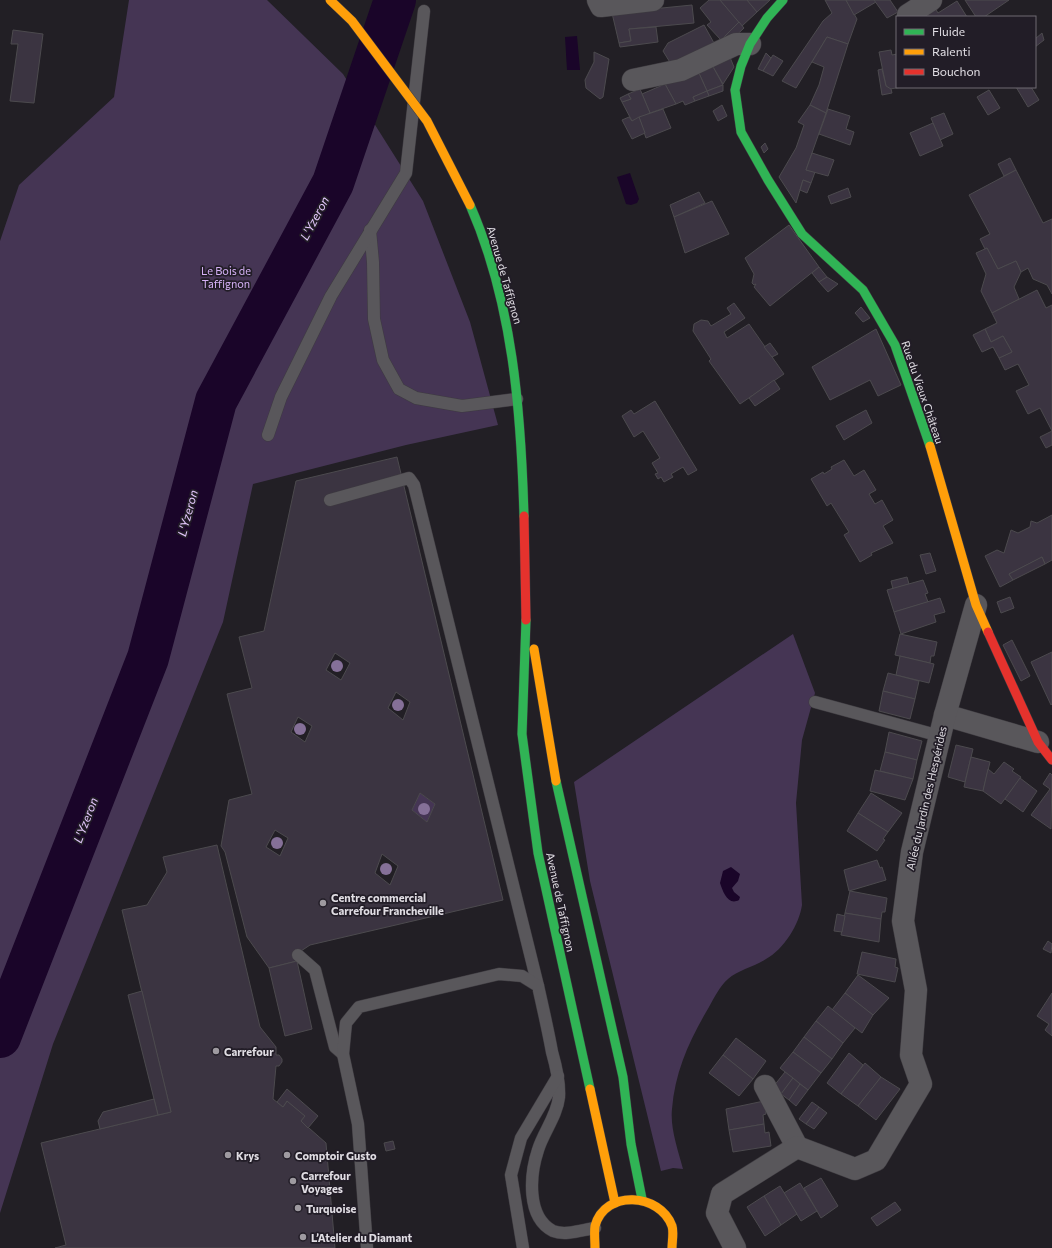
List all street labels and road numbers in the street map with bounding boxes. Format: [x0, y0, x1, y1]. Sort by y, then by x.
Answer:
street label: Avenue de Taffignon [485, 225, 525, 325]
street label: Rue du Vieux Château [899, 339, 947, 445]
street label: Allée du Jardin des Hespérides [903, 725, 950, 871]
street label: Avenue de Taffignon [544, 851, 578, 953]

